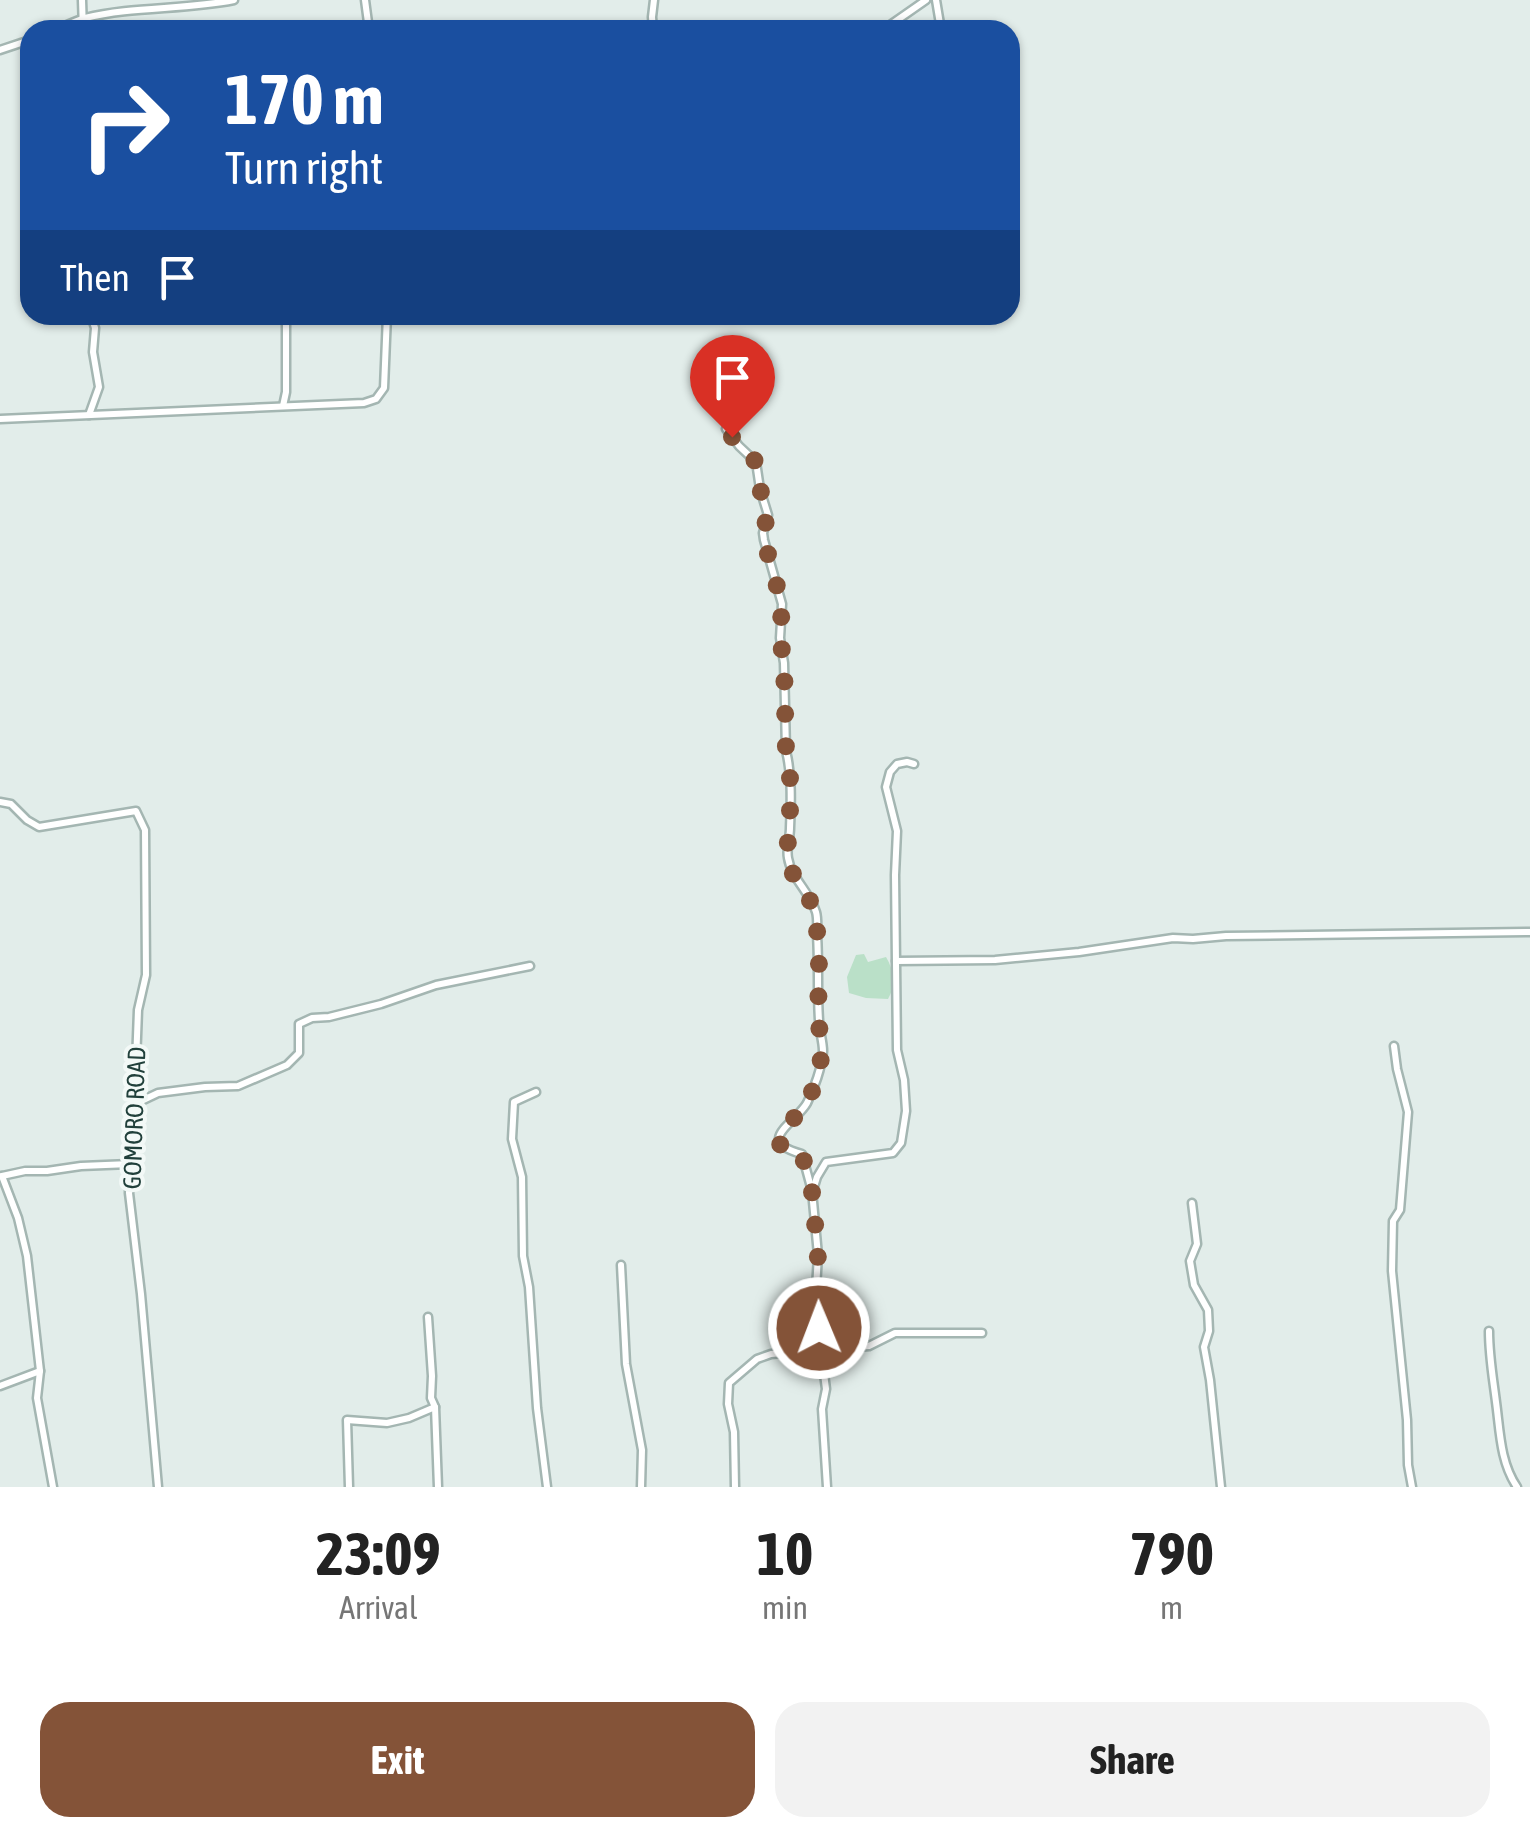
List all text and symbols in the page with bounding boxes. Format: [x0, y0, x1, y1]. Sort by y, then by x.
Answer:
text: 170 m [225, 59, 384, 139]
icon: right [60, 60, 190, 190]
text: Turn right [225, 142, 383, 194]
icon: arrive [150, 250, 205, 305]
text: Then [60, 256, 130, 299]
pin [690, 335, 775, 438]
icon: arrive [705, 350, 760, 405]
street label: GOMORO ROAD [118, 1046, 150, 1190]
position arrow [767, 1276, 871, 1380]
text: 23:09 [316, 1519, 441, 1588]
text: 10 [757, 1519, 813, 1588]
text: 790 [1129, 1519, 1214, 1588]
text: Arrival [339, 1589, 417, 1626]
text: min [762, 1589, 808, 1626]
text: m [1160, 1589, 1183, 1626]
button: Exit [40, 1702, 755, 1817]
button: Share [775, 1702, 1490, 1817]

